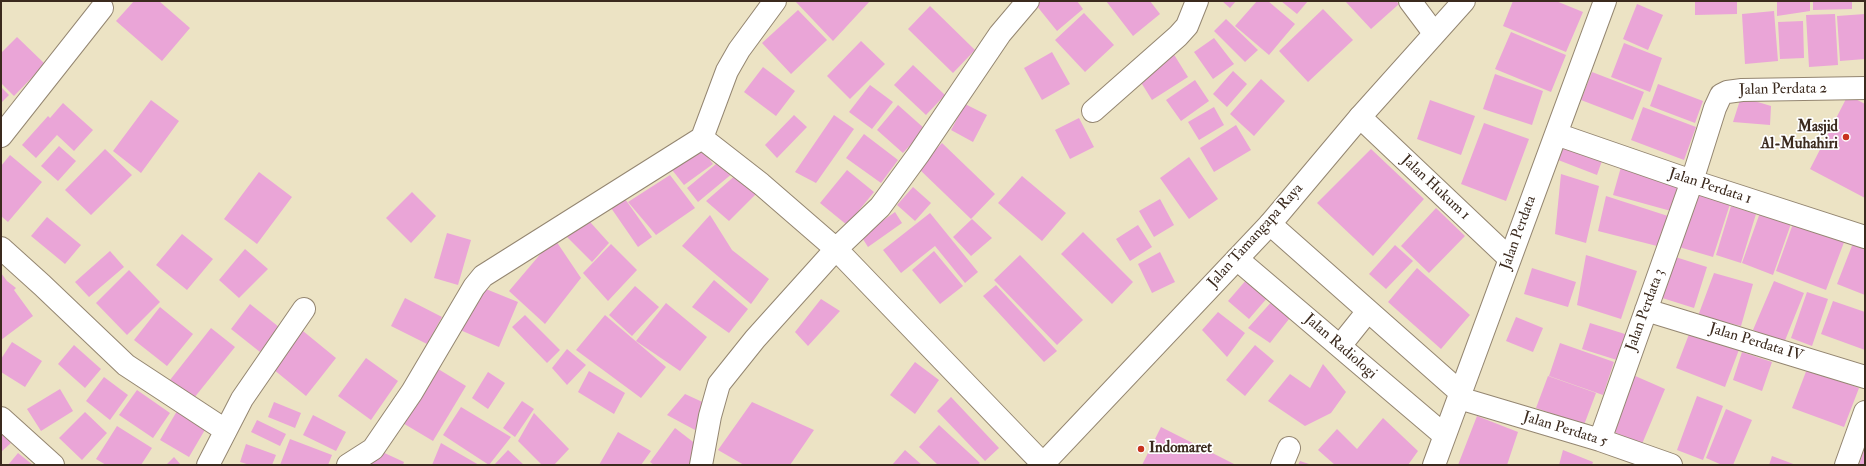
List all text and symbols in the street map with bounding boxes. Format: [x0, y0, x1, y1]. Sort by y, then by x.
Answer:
street label: Jalan Perdata 2 [1739, 80, 1827, 100]
place label: Masjid Al-Muhahiri [1761, 119, 1838, 154]
marker: Masjid Al-Muhahiri [1841, 132, 1851, 142]
street label: Jalan Hukum 1 [1397, 152, 1473, 224]
street label: Jalan Perdata 1 [1666, 165, 1754, 209]
street label: Jalan Tamangapa Raya [1205, 180, 1307, 292]
street label: Jalan Perdata [1497, 193, 1541, 273]
street label: Jalan Perdata 3 [1623, 266, 1669, 354]
street label: Jalan Radiologi [1300, 311, 1380, 383]
street label: Jalan Perdata IV [1707, 320, 1805, 366]
street label: Jalan Perdata 5 [1521, 409, 1609, 451]
place label: Indomaret [1149, 440, 1212, 458]
marker: Indomaret [1136, 444, 1146, 454]

